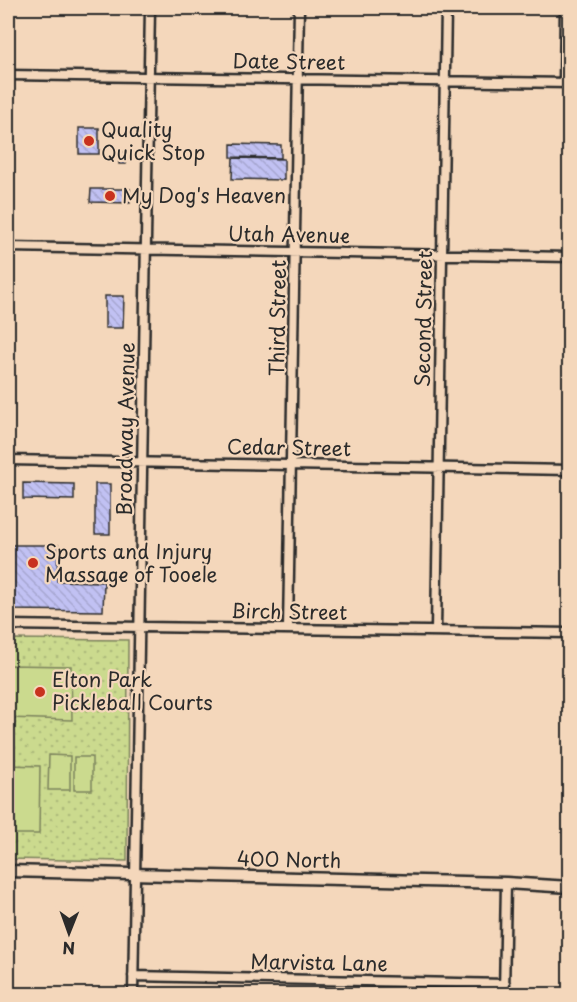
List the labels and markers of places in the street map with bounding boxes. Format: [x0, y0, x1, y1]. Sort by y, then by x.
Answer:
place label: Quality Quick Stop [101, 114, 205, 167]
marker: Quality Quick Stop [82, 134, 96, 148]
place label: My Dog's Heaven [122, 180, 286, 210]
marker: My Dog's Heaven [103, 189, 117, 203]
place label: Sports and Injury Massage of Tooele [45, 536, 218, 589]
marker: Sports and Injury Massage of Tooele [26, 556, 40, 570]
place label: Elton Park Pickleball Courts [52, 664, 213, 717]
marker: Elton Park Pickleball Courts [33, 685, 47, 699]

